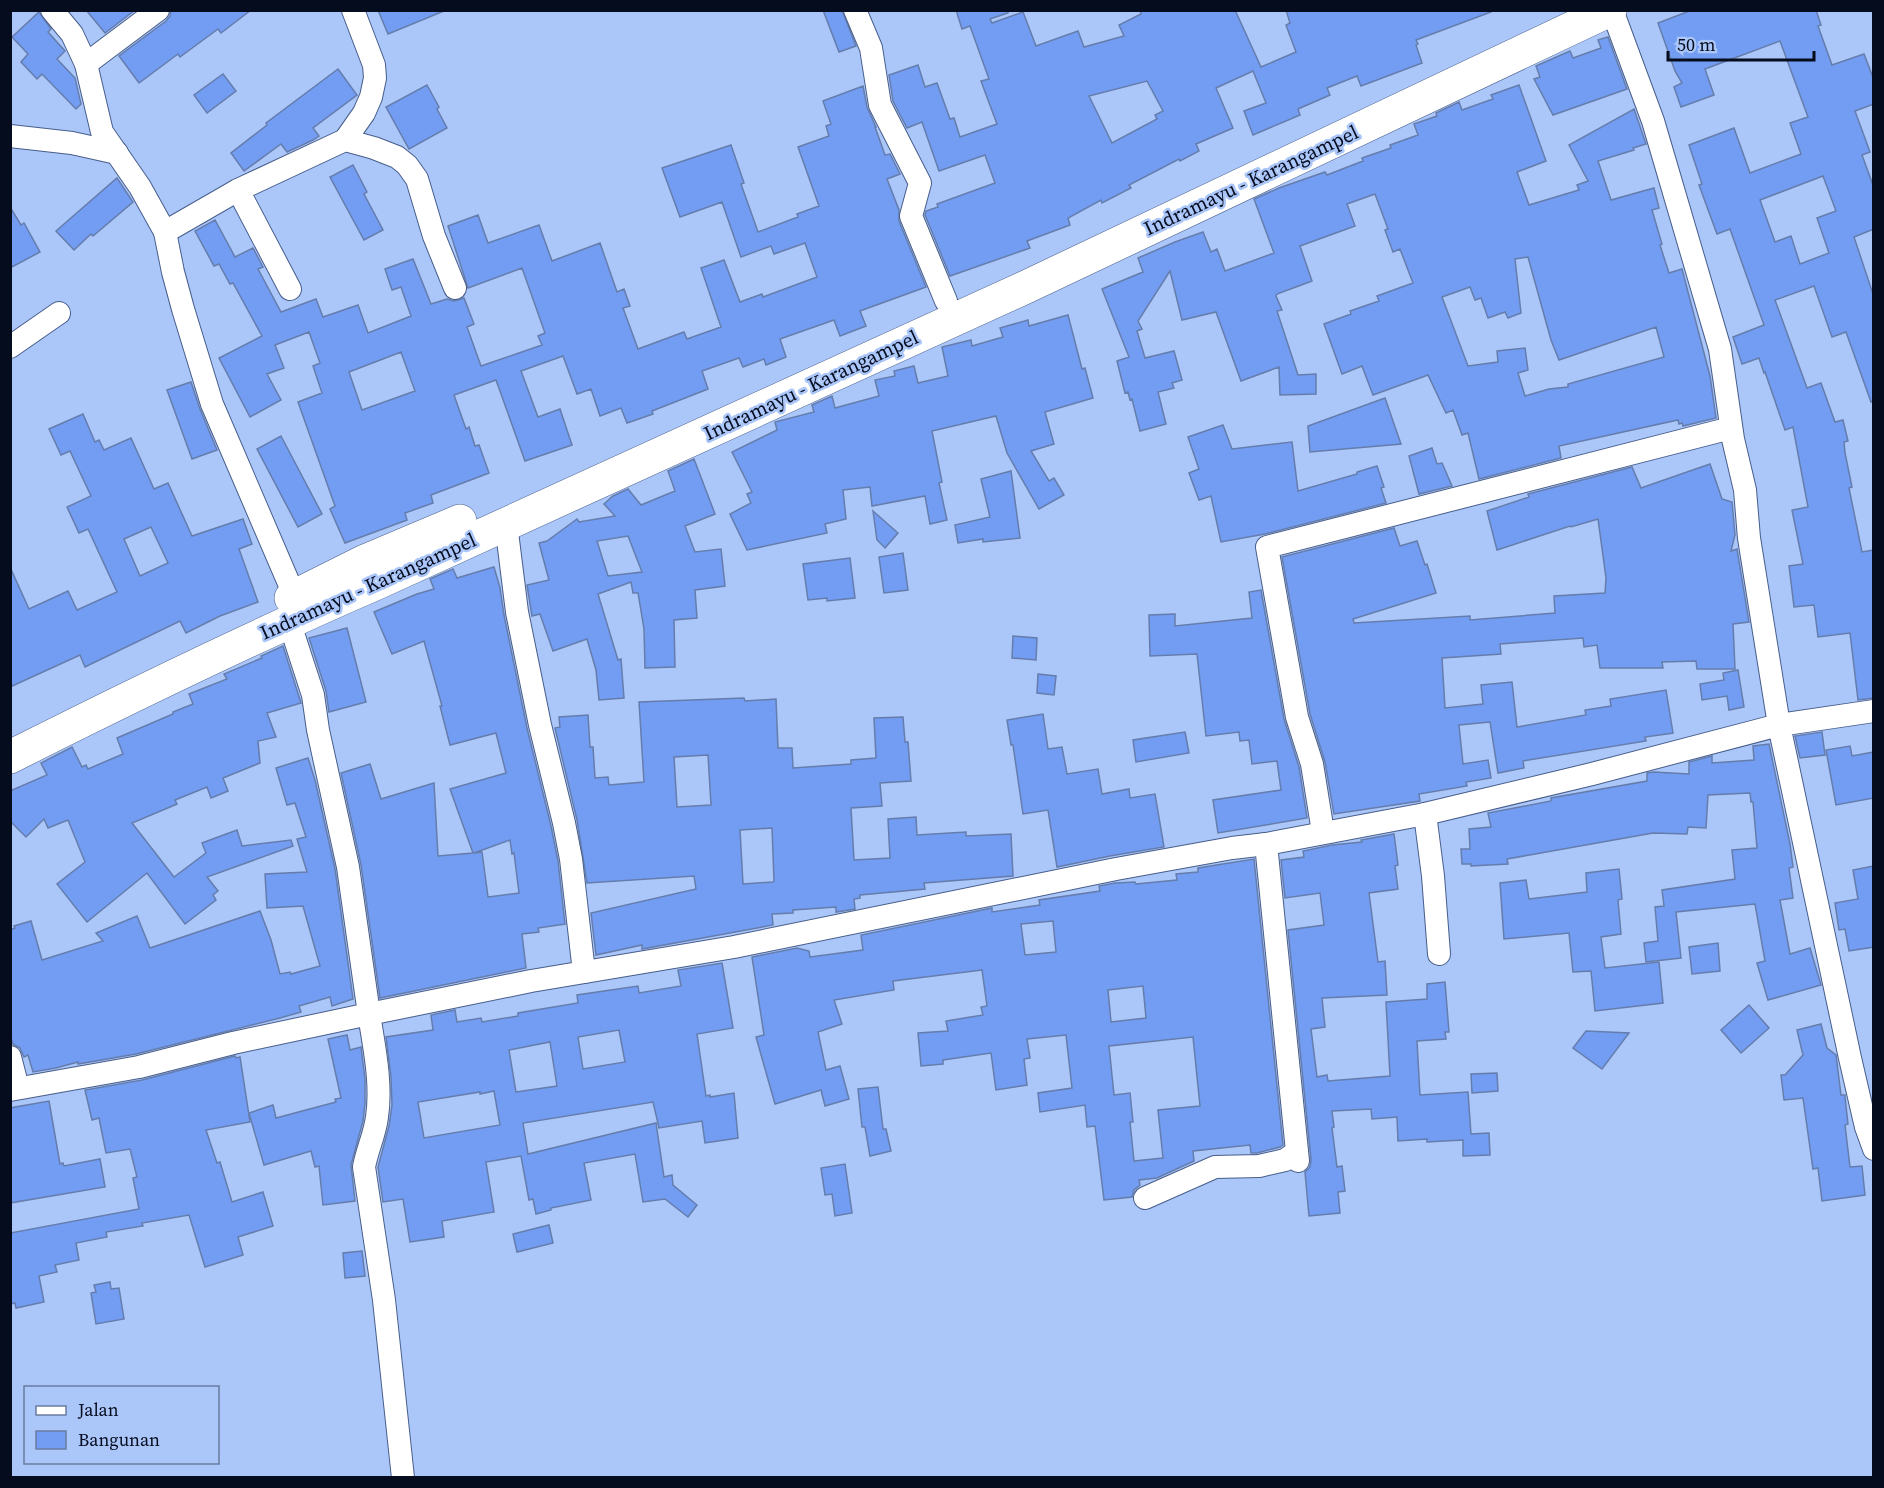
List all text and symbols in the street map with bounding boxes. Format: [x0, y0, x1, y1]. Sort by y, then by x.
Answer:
scale bar [1668, 24, 1814, 62]
text: 50 m [1677, 32, 1715, 57]
street label: Indramayu - Karangampel [1139, 118, 1363, 242]
street label: Indramayu - Karangampel [699, 323, 923, 447]
street label: Indramayu - Karangampel [256, 526, 480, 646]
legend [24, 1386, 219, 1464]
text: Jalan [77, 1397, 119, 1422]
text: Bangunan [78, 1427, 160, 1452]

